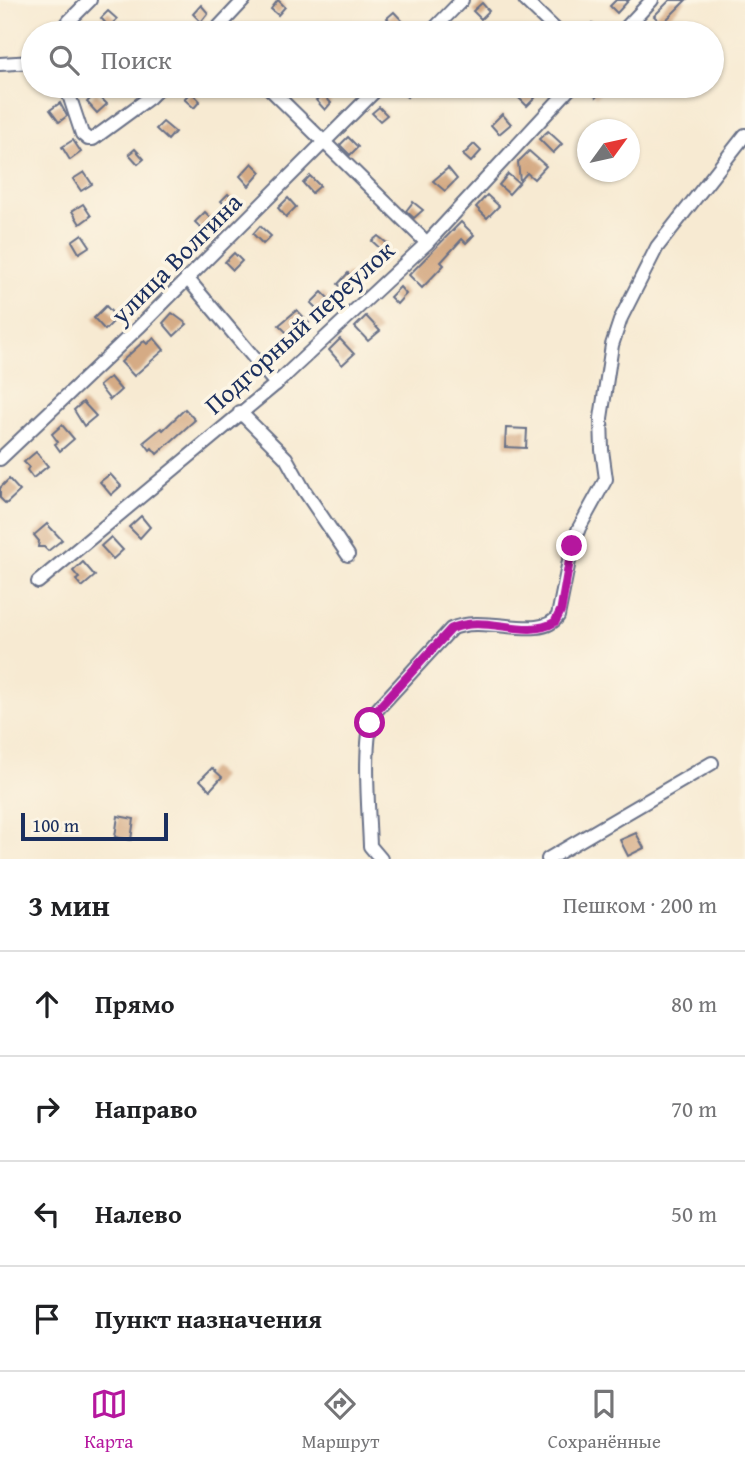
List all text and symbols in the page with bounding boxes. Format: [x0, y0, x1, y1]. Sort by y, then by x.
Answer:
search box [21, 21, 724, 98]
text: Поиск [101, 40, 172, 79]
icon: search [45, 41, 83, 79]
north arrow [577, 119, 640, 182]
street label: улица Волгина [101, 183, 251, 333]
street label: Подгорный переулок [195, 230, 403, 423]
route end [556, 530, 587, 561]
route start [354, 707, 385, 738]
scale bar [21, 810, 168, 842]
text: 100 m [32, 811, 79, 839]
text: 3 мин [28, 883, 110, 927]
text: Пешком · 200 m [563, 888, 717, 921]
text: Прямо [95, 984, 175, 1023]
icon: ahead [28, 985, 66, 1023]
text: 80 m [671, 987, 717, 1020]
text: Направо [95, 1089, 197, 1128]
icon: right [28, 1090, 66, 1128]
text: 70 m [671, 1092, 717, 1125]
text: Налево [95, 1194, 182, 1233]
icon: left [28, 1195, 66, 1233]
text: 50 m [671, 1197, 717, 1230]
text: Пункт назначения [95, 1299, 322, 1338]
icon: arrive [28, 1300, 66, 1338]
tab: Карта [84, 1385, 133, 1455]
tab: Маршрут [302, 1385, 379, 1455]
tab: Сохранённые [548, 1385, 661, 1455]

